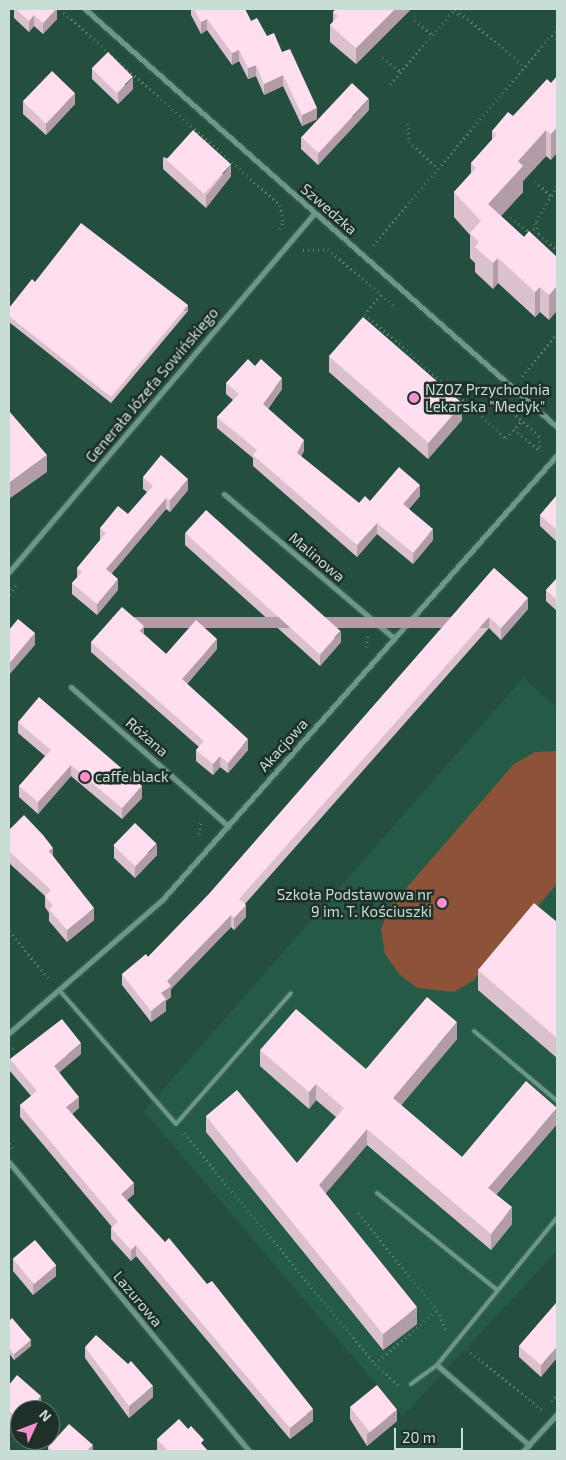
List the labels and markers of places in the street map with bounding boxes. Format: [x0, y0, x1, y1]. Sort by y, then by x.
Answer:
place label: NZOZ Przychodnia Lekarska "Medyk" [425, 380, 550, 415]
marker: NZOZ Przychodnia Lekarska "Medyk" [407, 391, 421, 405]
place label: caffe black [95, 768, 169, 786]
marker: caffe black [79, 771, 91, 783]
place label: Szkoła Podstawowa nr 9 im. T. Kościuszki [277, 885, 432, 920]
marker: Szkoła Podstawowa nr 9 im. T. Kościuszki [436, 897, 448, 909]

